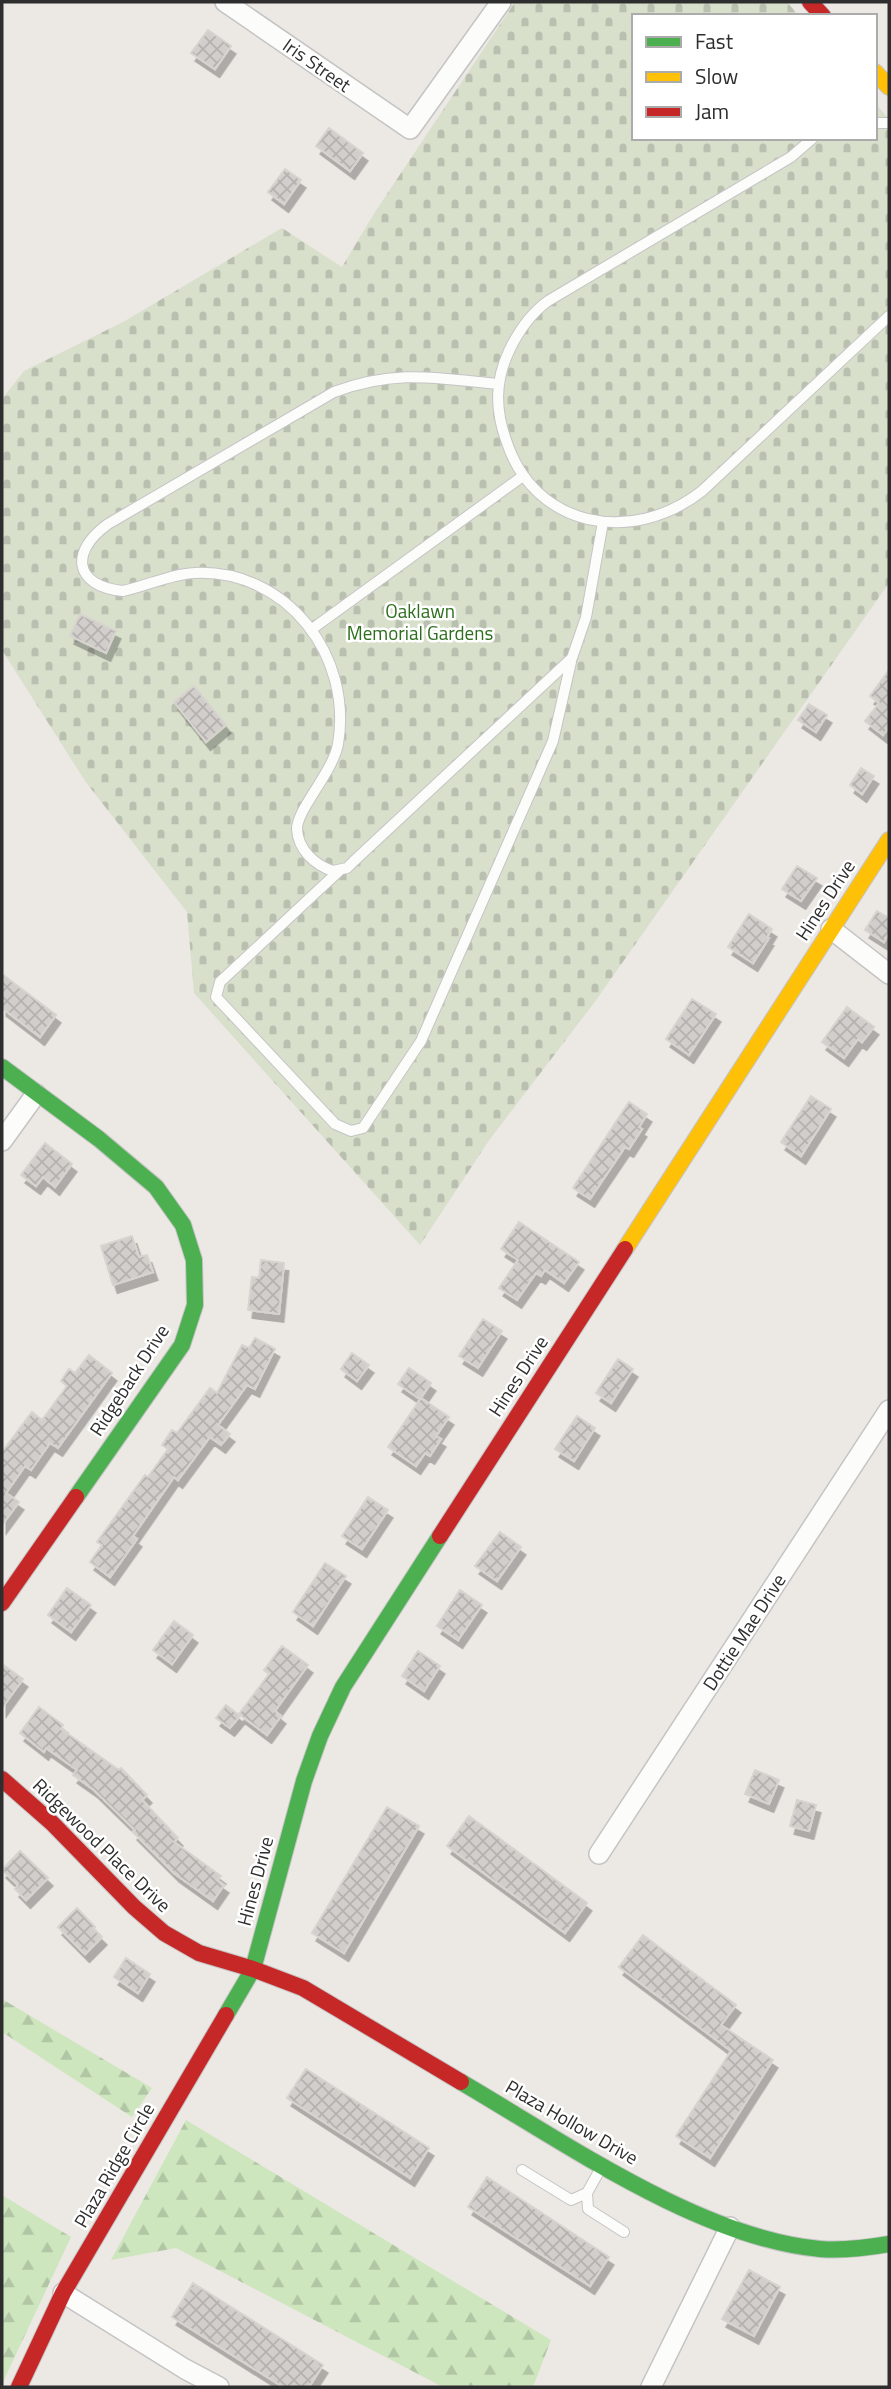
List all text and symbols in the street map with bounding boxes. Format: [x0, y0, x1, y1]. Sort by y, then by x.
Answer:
legend [632, 14, 877, 140]
text: Fast [695, 25, 734, 57]
street label: Iris Street [277, 31, 358, 99]
text: Slow [695, 60, 738, 92]
text: Jam [695, 95, 729, 127]
park label: Oaklawn Memorial Gardens [347, 596, 493, 647]
street label: Hines Drive [788, 854, 862, 946]
street label: Ridgeback Drive [82, 1318, 176, 1441]
street label: Hines Drive [481, 1330, 555, 1422]
street label: Dottie Mae Drive [695, 1568, 792, 1696]
street label: Ridgewood Place Drive [27, 1771, 178, 1918]
street label: Hines Drive [229, 1833, 280, 1929]
street label: Plaza Hollow Drive [500, 2072, 644, 2171]
street label: Plaza Ridge Circle [66, 2097, 161, 2233]

